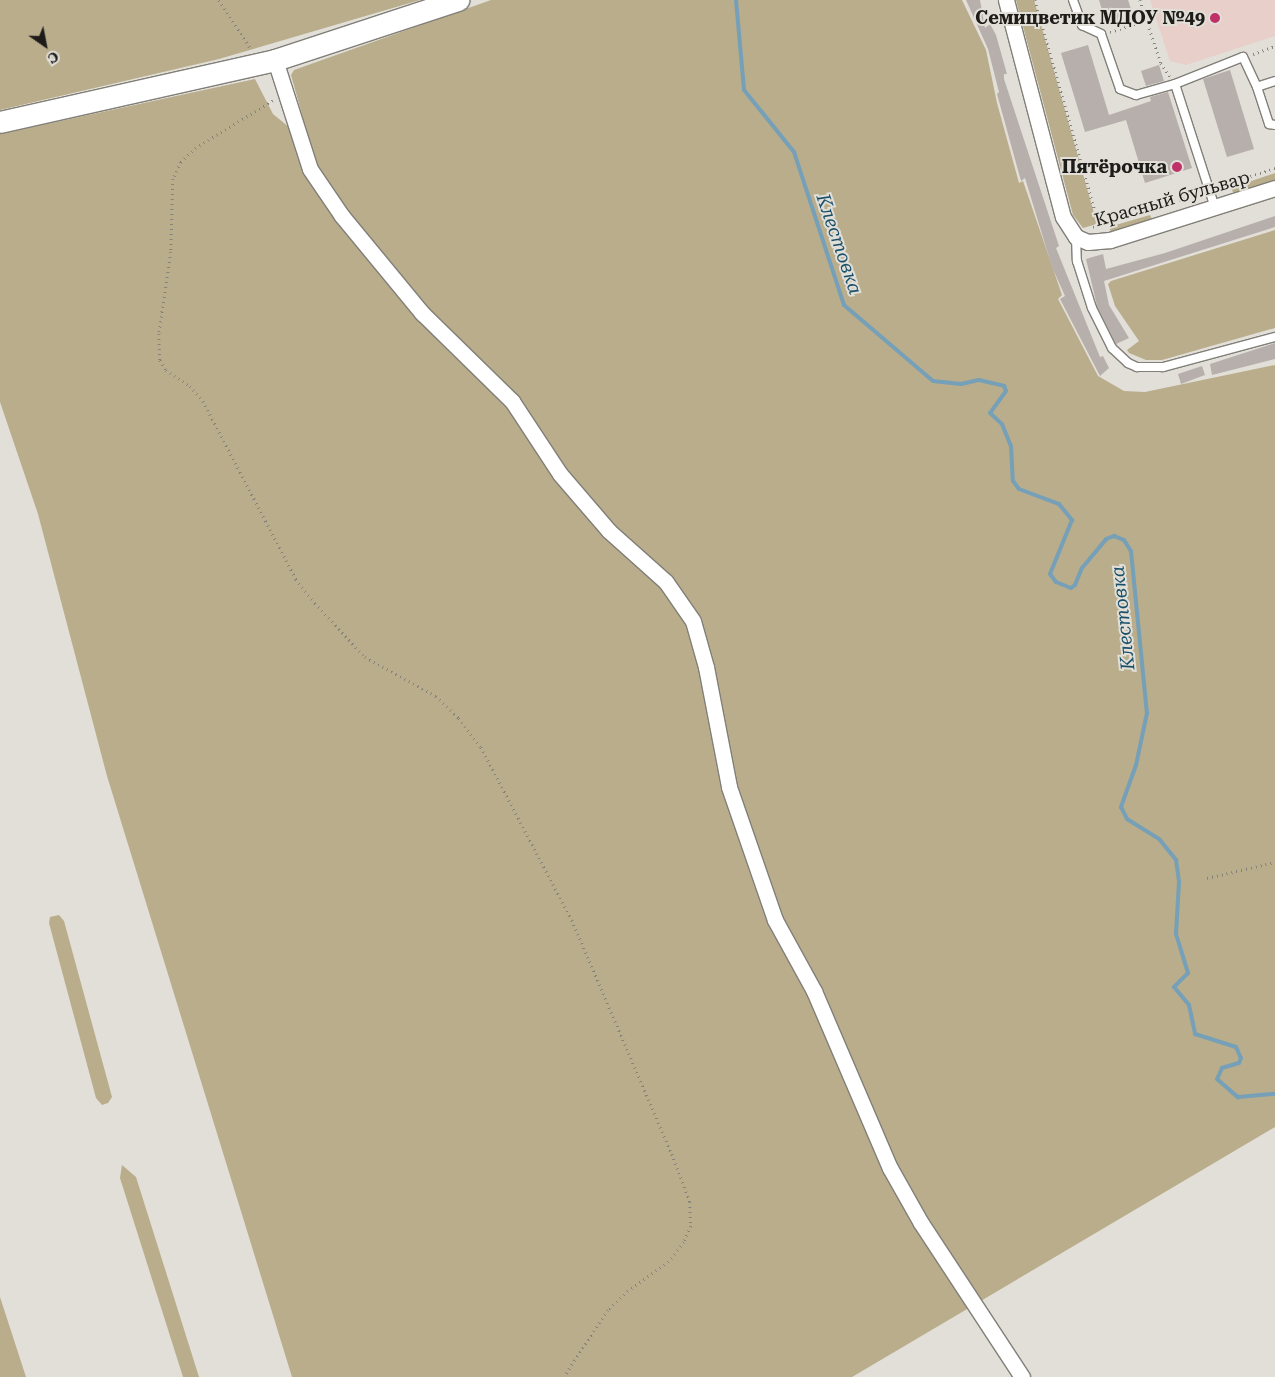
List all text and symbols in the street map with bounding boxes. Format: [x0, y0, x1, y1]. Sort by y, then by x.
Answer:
place label: Семицветик МДОУ №49 [975, 7, 1205, 29]
marker: Семицветик МДОУ №49 [1209, 12, 1221, 24]
north arrow [20, 20, 70, 70]
text: С [45, 48, 62, 67]
place label: Пятёрочка [1062, 156, 1167, 178]
marker: Пятёрочка [1171, 161, 1183, 173]
street label: Красный бульвар [1092, 166, 1252, 232]
water label: Клестовка [811, 191, 867, 297]
water label: Клестовка [1106, 565, 1140, 671]

